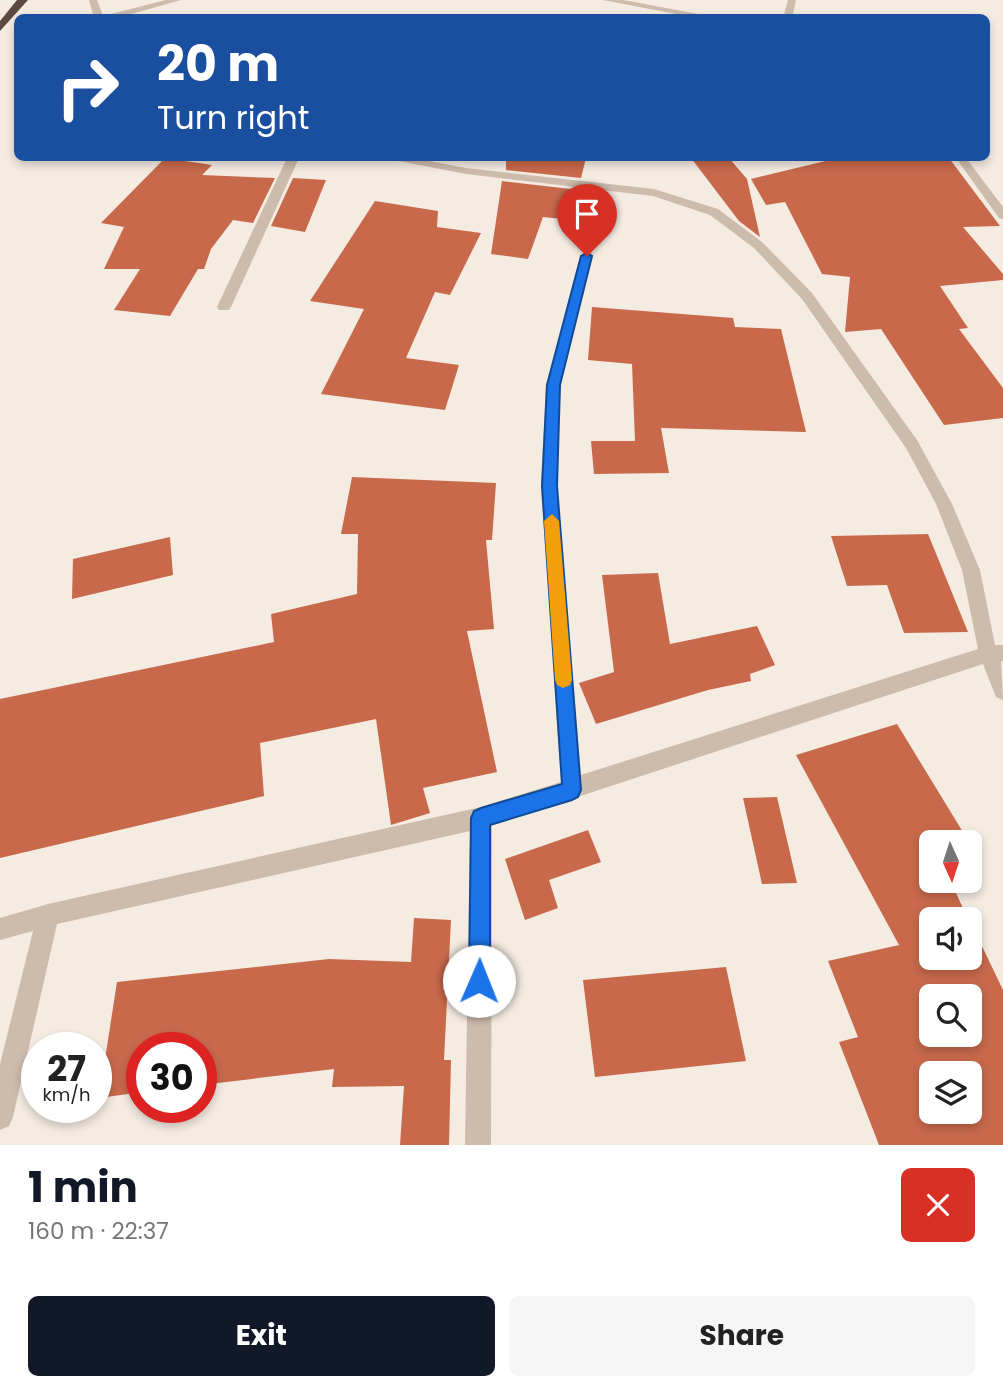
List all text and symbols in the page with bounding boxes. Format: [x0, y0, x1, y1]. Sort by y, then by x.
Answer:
text: 20 m [157, 30, 279, 98]
icon: right [42, 42, 133, 133]
text: Turn right [157, 95, 309, 140]
pin [557, 184, 617, 256]
icon: arrive [568, 195, 606, 233]
north arrow [919, 830, 982, 892]
map controls [919, 830, 982, 1124]
button: sound [919, 907, 982, 970]
position arrow [442, 944, 516, 1018]
button: search [919, 984, 982, 1047]
speed limit sign: 30 [126, 1032, 217, 1123]
text: 27 [47, 1044, 86, 1093]
button: layers [919, 1061, 982, 1124]
text: km/h [43, 1082, 90, 1107]
text: 1 min [28, 1158, 138, 1217]
button: close [901, 1168, 975, 1242]
text: 160 m · 22:37 [28, 1215, 169, 1247]
button: Exit [28, 1296, 495, 1376]
button: Share [509, 1296, 975, 1376]

